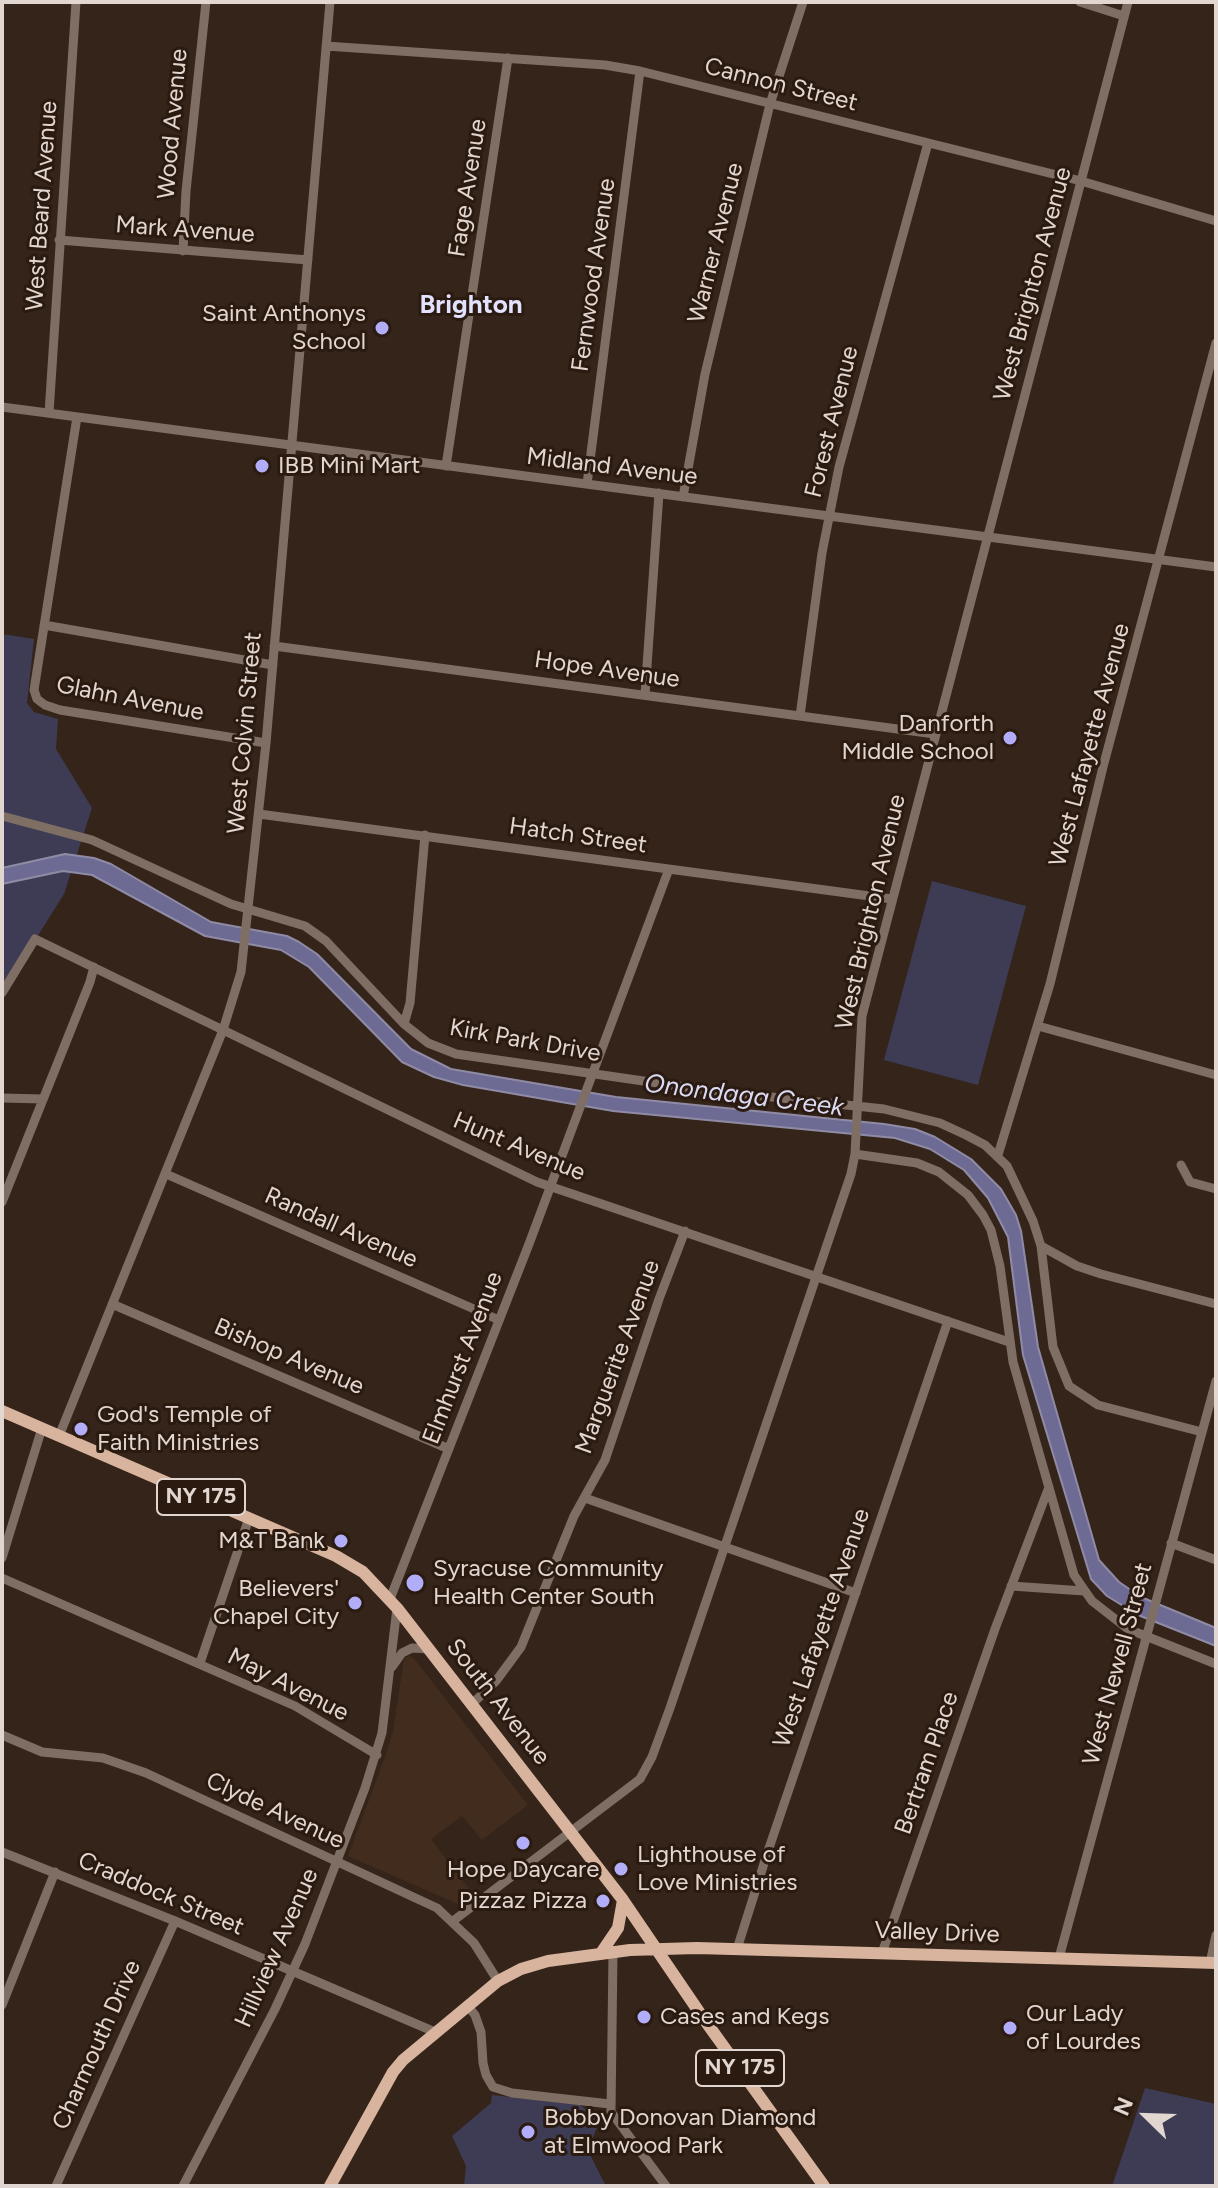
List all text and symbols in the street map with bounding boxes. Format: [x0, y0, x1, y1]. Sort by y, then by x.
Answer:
street label: Wood Avenue [152, 48, 194, 200]
street label: Cannon Street [701, 52, 861, 118]
street label: West Beard Avenue [20, 100, 64, 312]
street label: Fage Avenue [443, 117, 493, 259]
street label: Warner Avenue [682, 160, 750, 326]
street label: West Brighton Avenue [988, 164, 1078, 404]
street label: Fernwood Avenue [566, 177, 622, 373]
street label: Mark Avenue [114, 211, 256, 249]
district label: Brighton [419, 289, 523, 321]
place label: Saint Anthonys School [202, 300, 366, 356]
marker: Saint Anthonys School [373, 319, 391, 337]
street label: Forest Avenue [799, 343, 865, 501]
street label: Midland Avenue [525, 442, 699, 492]
place label: IBB Mini Mart [278, 452, 420, 480]
marker: IBB Mini Mart [253, 457, 271, 475]
street label: West Lafayette Avenue [1044, 620, 1136, 870]
street label: West Colvin Street [222, 631, 268, 835]
street label: Hope Avenue [533, 646, 681, 694]
street label: Glahn Avenue [54, 671, 206, 727]
place label: Danforth Middle School [841, 710, 994, 766]
marker: Danforth Middle School [1001, 729, 1019, 747]
street label: West Brighton Avenue [830, 792, 912, 1032]
street label: Hatch Street [507, 812, 649, 860]
street label: Kirk Park Drive [447, 1014, 603, 1068]
water label: Onondaga Creek [643, 1068, 845, 1124]
street label: Hunt Avenue [448, 1106, 590, 1188]
street label: Randall Avenue [260, 1181, 422, 1275]
street label: Marguerite Avenue [570, 1256, 666, 1458]
street label: Elmhurst Avenue [417, 1268, 509, 1448]
street label: Bishop Avenue [210, 1312, 368, 1402]
place label: God's Temple of Faith Ministries [97, 1401, 272, 1457]
marker: God's Temple of Faith Ministries [72, 1420, 90, 1438]
road number: NY 175 [157, 1479, 245, 1515]
street label: West Lafayette Avenue [768, 1505, 876, 1751]
place label: M&T Bank [218, 1527, 325, 1555]
marker: M&T Bank [332, 1532, 350, 1550]
place label: Syracuse Community Health Center South [433, 1555, 663, 1611]
street label: West Newell Street [1077, 1560, 1159, 1768]
marker: Syracuse Community Health Center South [404, 1572, 426, 1594]
place label: Believers' Chapel City [213, 1575, 339, 1631]
marker: Believers' Chapel City [346, 1594, 364, 1612]
street label: South Avenue [440, 1633, 556, 1771]
street label: May Avenue [223, 1642, 353, 1728]
street label: Bertram Place [889, 1688, 965, 1838]
street label: Clyde Avenue [201, 1766, 349, 1856]
marker: Hope Daycare [514, 1834, 532, 1852]
place label: Lighthouse of Love Ministries [637, 1841, 797, 1897]
street label: Craddock Street [74, 1846, 248, 1942]
place label: Hope Daycare [447, 1856, 599, 1884]
marker: Lighthouse of Love Ministries [612, 1860, 630, 1878]
street label: Hillview Avenue [229, 1864, 325, 2032]
place label: Pizzaz Pizza [459, 1887, 587, 1915]
marker: Pizzaz Pizza [594, 1892, 612, 1910]
street label: Valley Drive [874, 1916, 1000, 1950]
street label: Charmouth Drive [47, 1956, 147, 2134]
place label: Our Lady of Lourdes [1026, 2000, 1141, 2056]
place label: Cases and Kegs [660, 2003, 829, 2031]
marker: Cases and Kegs [635, 2008, 653, 2026]
marker: Our Lady of Lourdes [1001, 2019, 1019, 2037]
road number: NY 175 [696, 2050, 784, 2086]
north arrow [1106, 2076, 1186, 2156]
text: N [1108, 2093, 1139, 2120]
place label: Bobby Donovan Diamond at Elmwood Park [544, 2104, 816, 2160]
marker: Bobby Donovan Diamond at Elmwood Park [519, 2123, 537, 2141]

